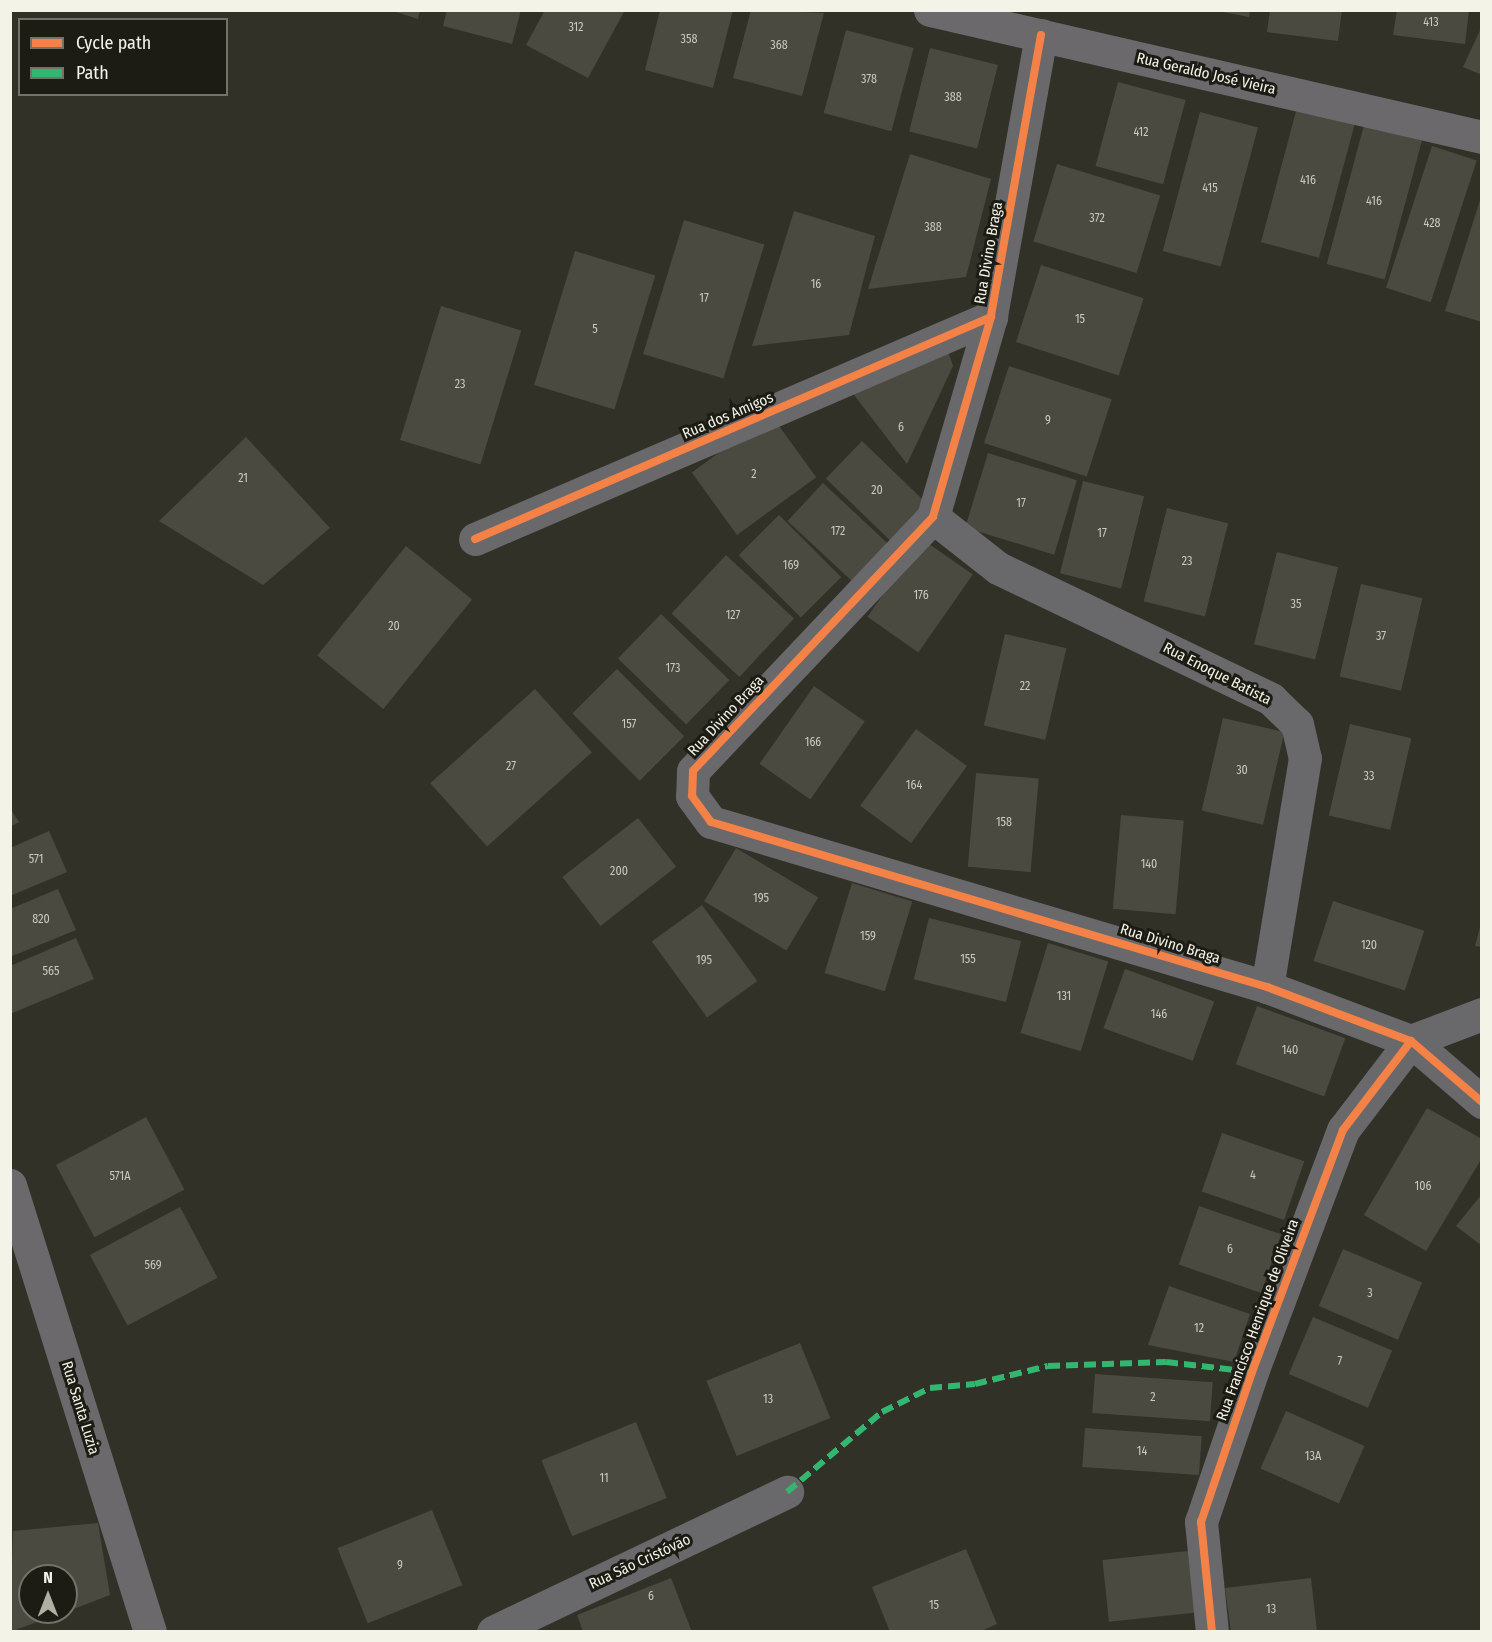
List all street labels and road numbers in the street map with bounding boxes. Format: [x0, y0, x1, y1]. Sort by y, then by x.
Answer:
street label: Rua Geraldo José Vieira [1135, 49, 1277, 99]
street label: Rua Divino Braga [971, 200, 1007, 306]
street label: Rua dos Amigos [680, 389, 776, 443]
street label: Rua Enoque Batista [1160, 639, 1274, 709]
street label: Rua Divino Braga [684, 672, 768, 760]
street label: Rua Divino Braga [1118, 920, 1222, 968]
street label: Rua Francisco Henrique de Oliveira [1213, 1217, 1303, 1423]
street label: Rua Santa Luzia [57, 1359, 103, 1457]
street label: Rua São Cristóvão [586, 1531, 694, 1593]

